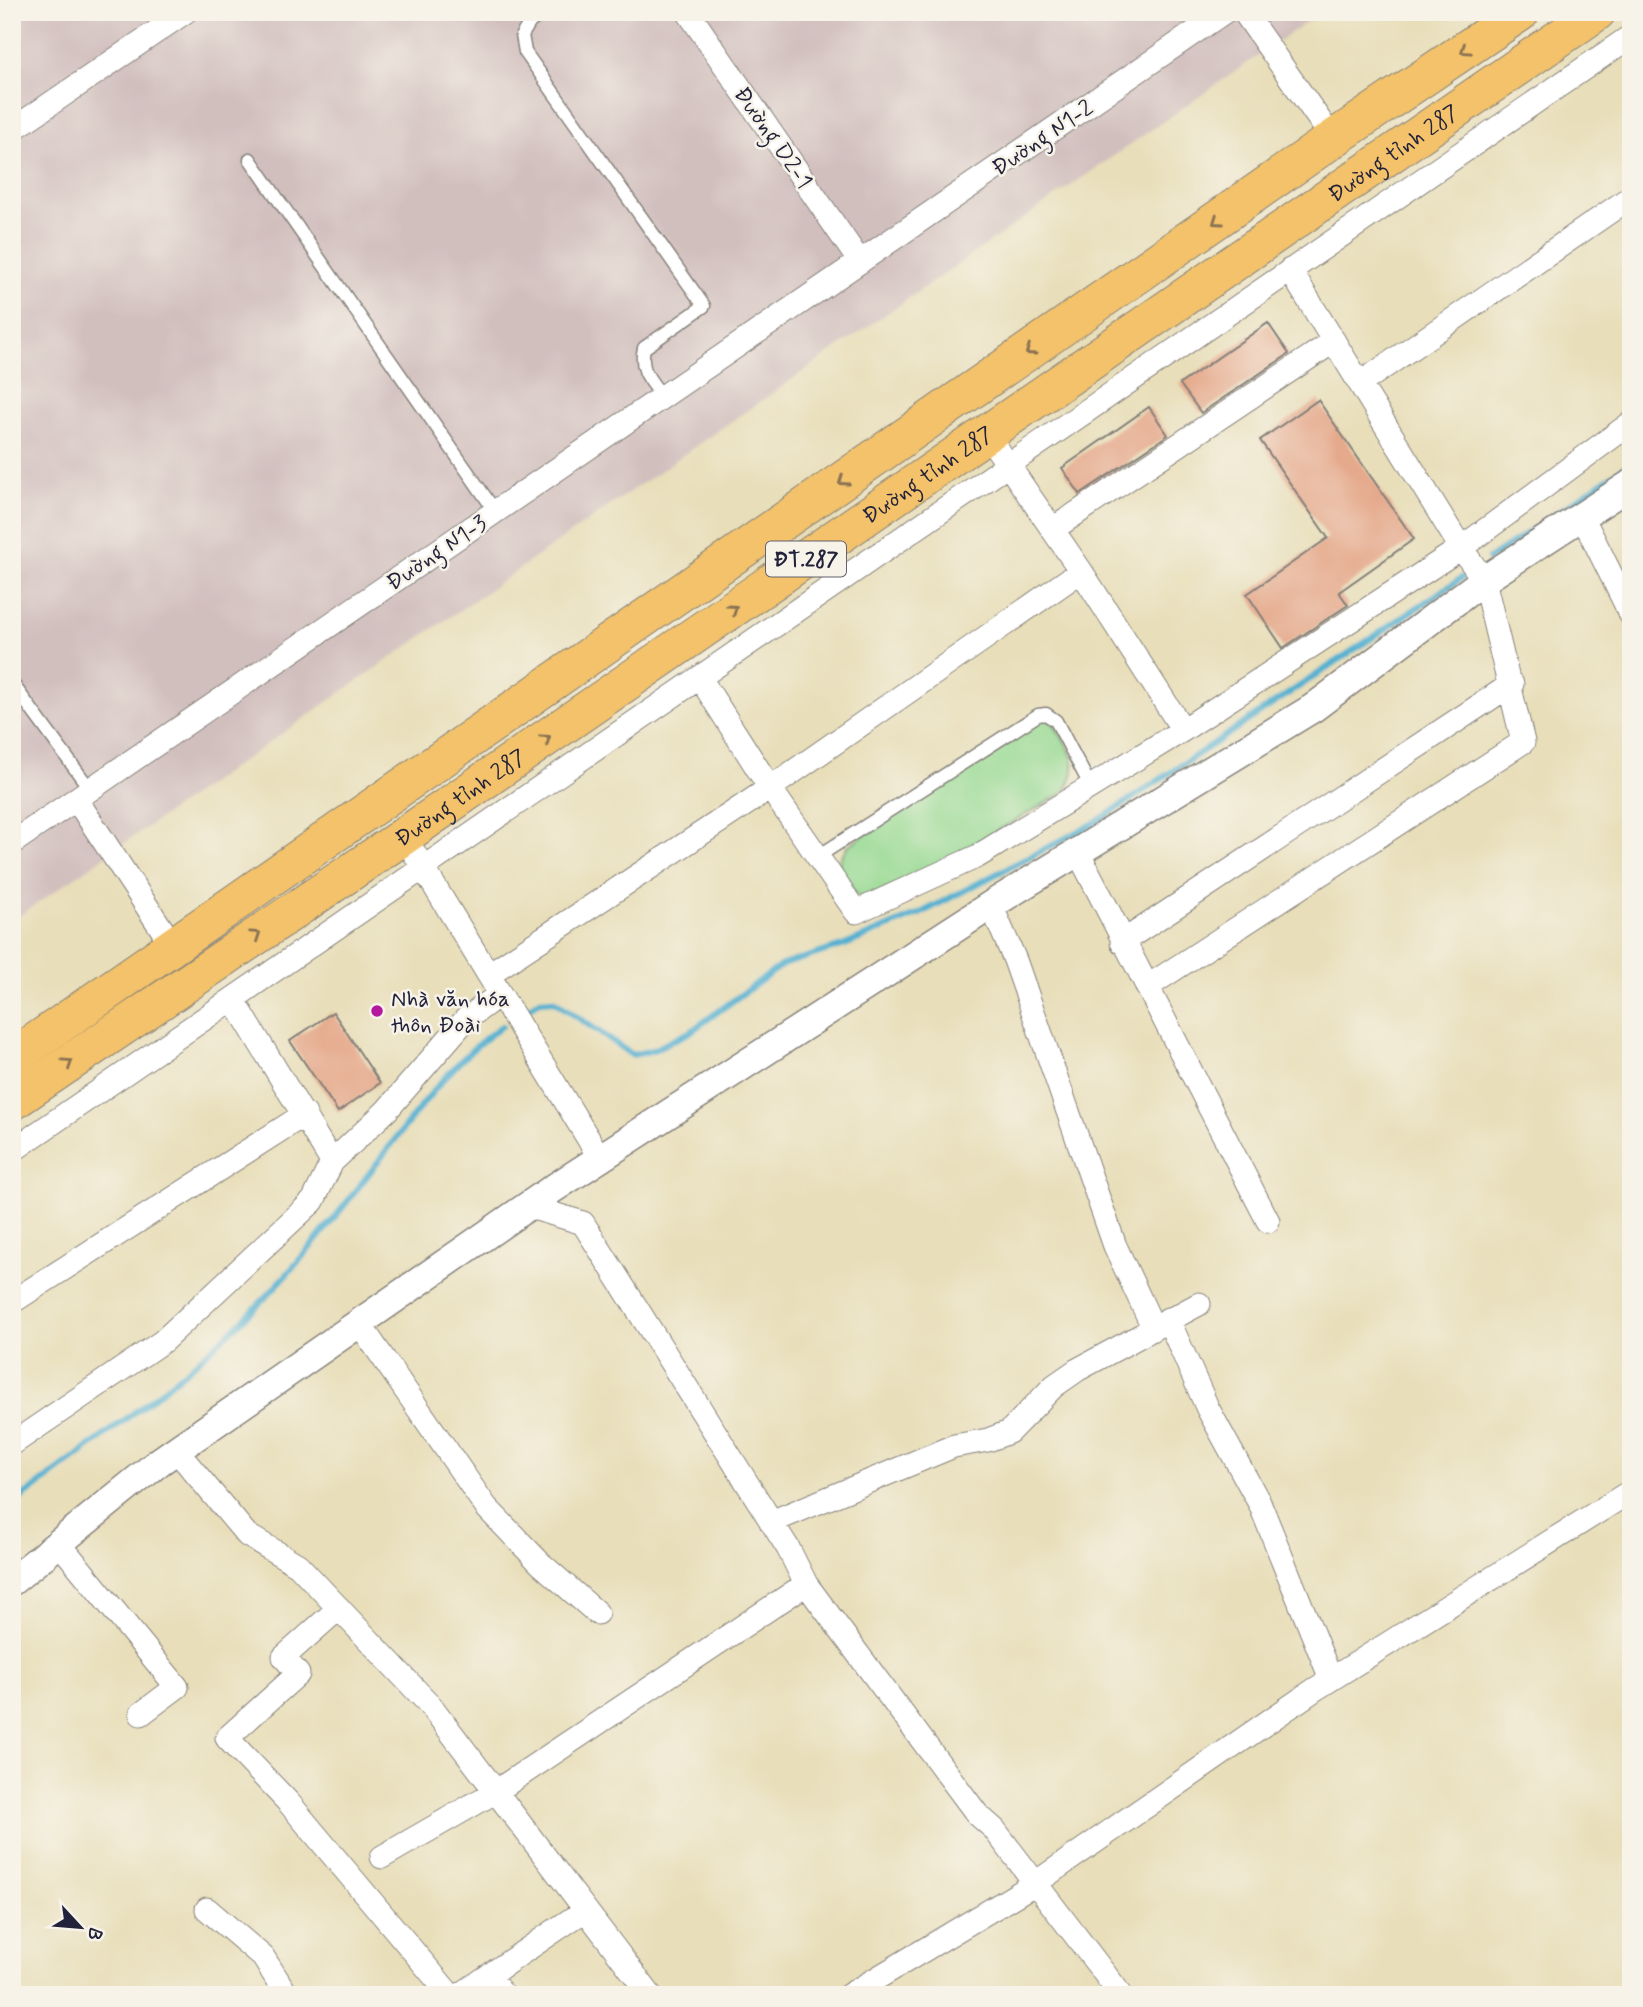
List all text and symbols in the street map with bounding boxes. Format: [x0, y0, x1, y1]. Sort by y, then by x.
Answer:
one-way arrow [1460, 42, 1473, 55]
street label: Đường D2-1 [725, 81, 819, 196]
street label: Đường N1-2 [987, 94, 1101, 185]
street label: Đường tỉnh 287 [1323, 98, 1466, 210]
one-way arrow [1212, 213, 1225, 225]
one-way arrow [1025, 343, 1038, 355]
street label: Đường tỉnh 287 [857, 420, 1000, 532]
one-way arrow [838, 473, 851, 486]
street label: Đường N1-3 [381, 509, 494, 600]
road number: ĐT.287 [766, 542, 846, 576]
one-way arrow [725, 605, 738, 617]
one-way arrow [538, 734, 551, 747]
street label: Đường tỉnh 287 [390, 743, 533, 855]
one-way arrow [249, 931, 262, 944]
place label: Nhà văn hóa thôn Đoài [391, 985, 510, 1041]
marker: Nhà văn hóa thôn Đoài [369, 1003, 385, 1019]
one-way arrow [60, 1059, 73, 1072]
north arrow [46, 1892, 116, 1962]
text: B [80, 1923, 108, 1945]

